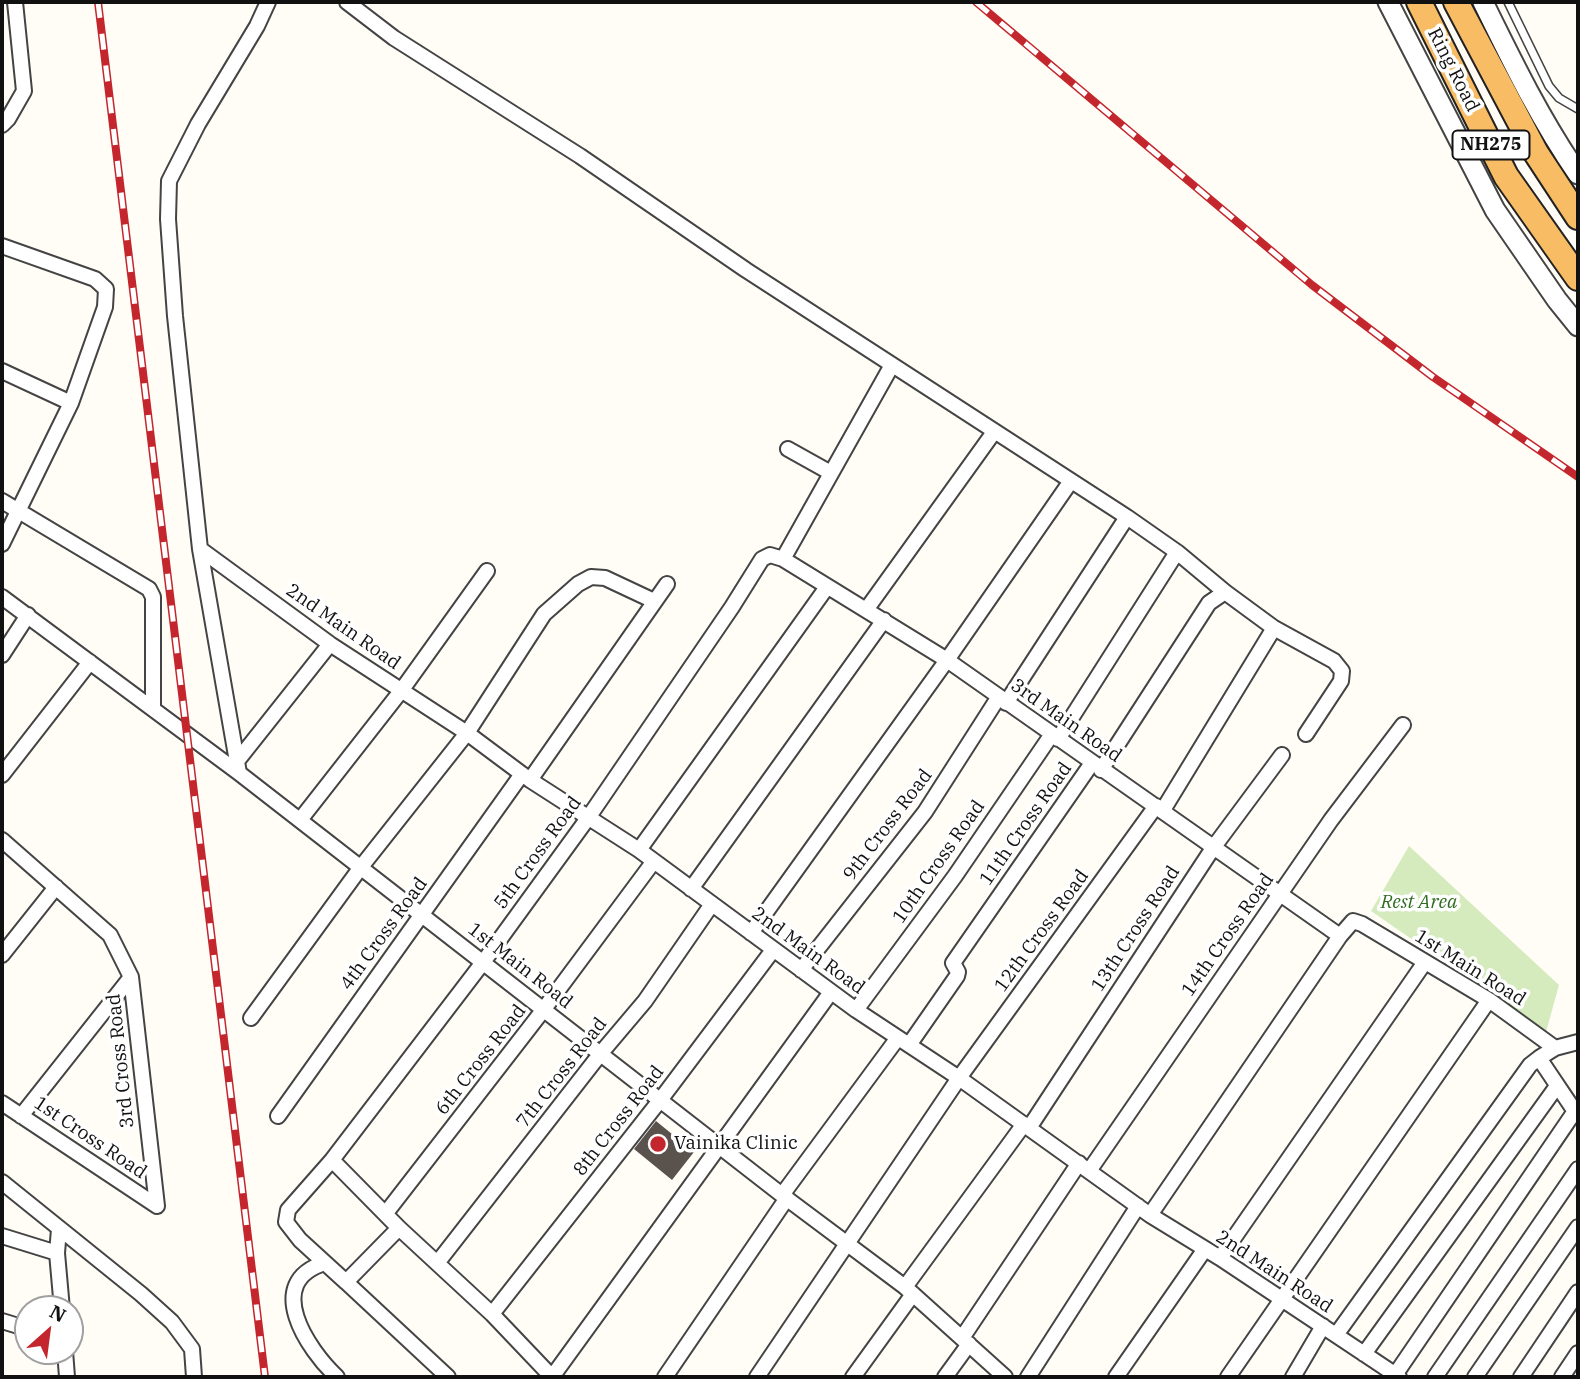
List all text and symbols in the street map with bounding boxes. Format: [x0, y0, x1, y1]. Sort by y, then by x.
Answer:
street label: Ring Road [1422, 24, 1484, 116]
road number: NH275 [1452, 130, 1530, 160]
street label: 2nd Main Road [281, 579, 405, 675]
street label: 3rd Main Road [1006, 674, 1126, 768]
street label: 11th Cross Road [975, 758, 1077, 890]
street label: 9th Cross Road [839, 765, 937, 885]
street label: 5th Cross Road [489, 792, 587, 914]
street label: 10th Cross Road [888, 796, 990, 928]
street label: 13th Cross Road [1087, 862, 1185, 996]
street label: 12th Cross Road [990, 866, 1094, 996]
street label: 14th Cross Road [1177, 869, 1279, 1001]
street label: 4th Cross Road [335, 873, 433, 995]
park label: Rest Area [1381, 892, 1457, 914]
street label: 2nd Main Road [747, 902, 869, 1000]
street label: 1st Main Road [463, 918, 577, 1014]
street label: 1st Main Road [1410, 925, 1530, 1011]
street label: 3rd Cross Road [103, 993, 139, 1129]
street label: 6th Cross Road [431, 1000, 531, 1120]
street label: 7th Cross Road [512, 1013, 612, 1133]
street label: 8th Cross Road [569, 1061, 669, 1181]
street label: 1st Cross Road [29, 1092, 151, 1184]
place label: Vainika Clinic [674, 1133, 798, 1155]
marker: Vainika Clinic [648, 1134, 668, 1154]
street label: 2nd Main Road [1211, 1226, 1337, 1318]
north arrow [14, 1295, 84, 1365]
text: N [46, 1299, 70, 1327]

